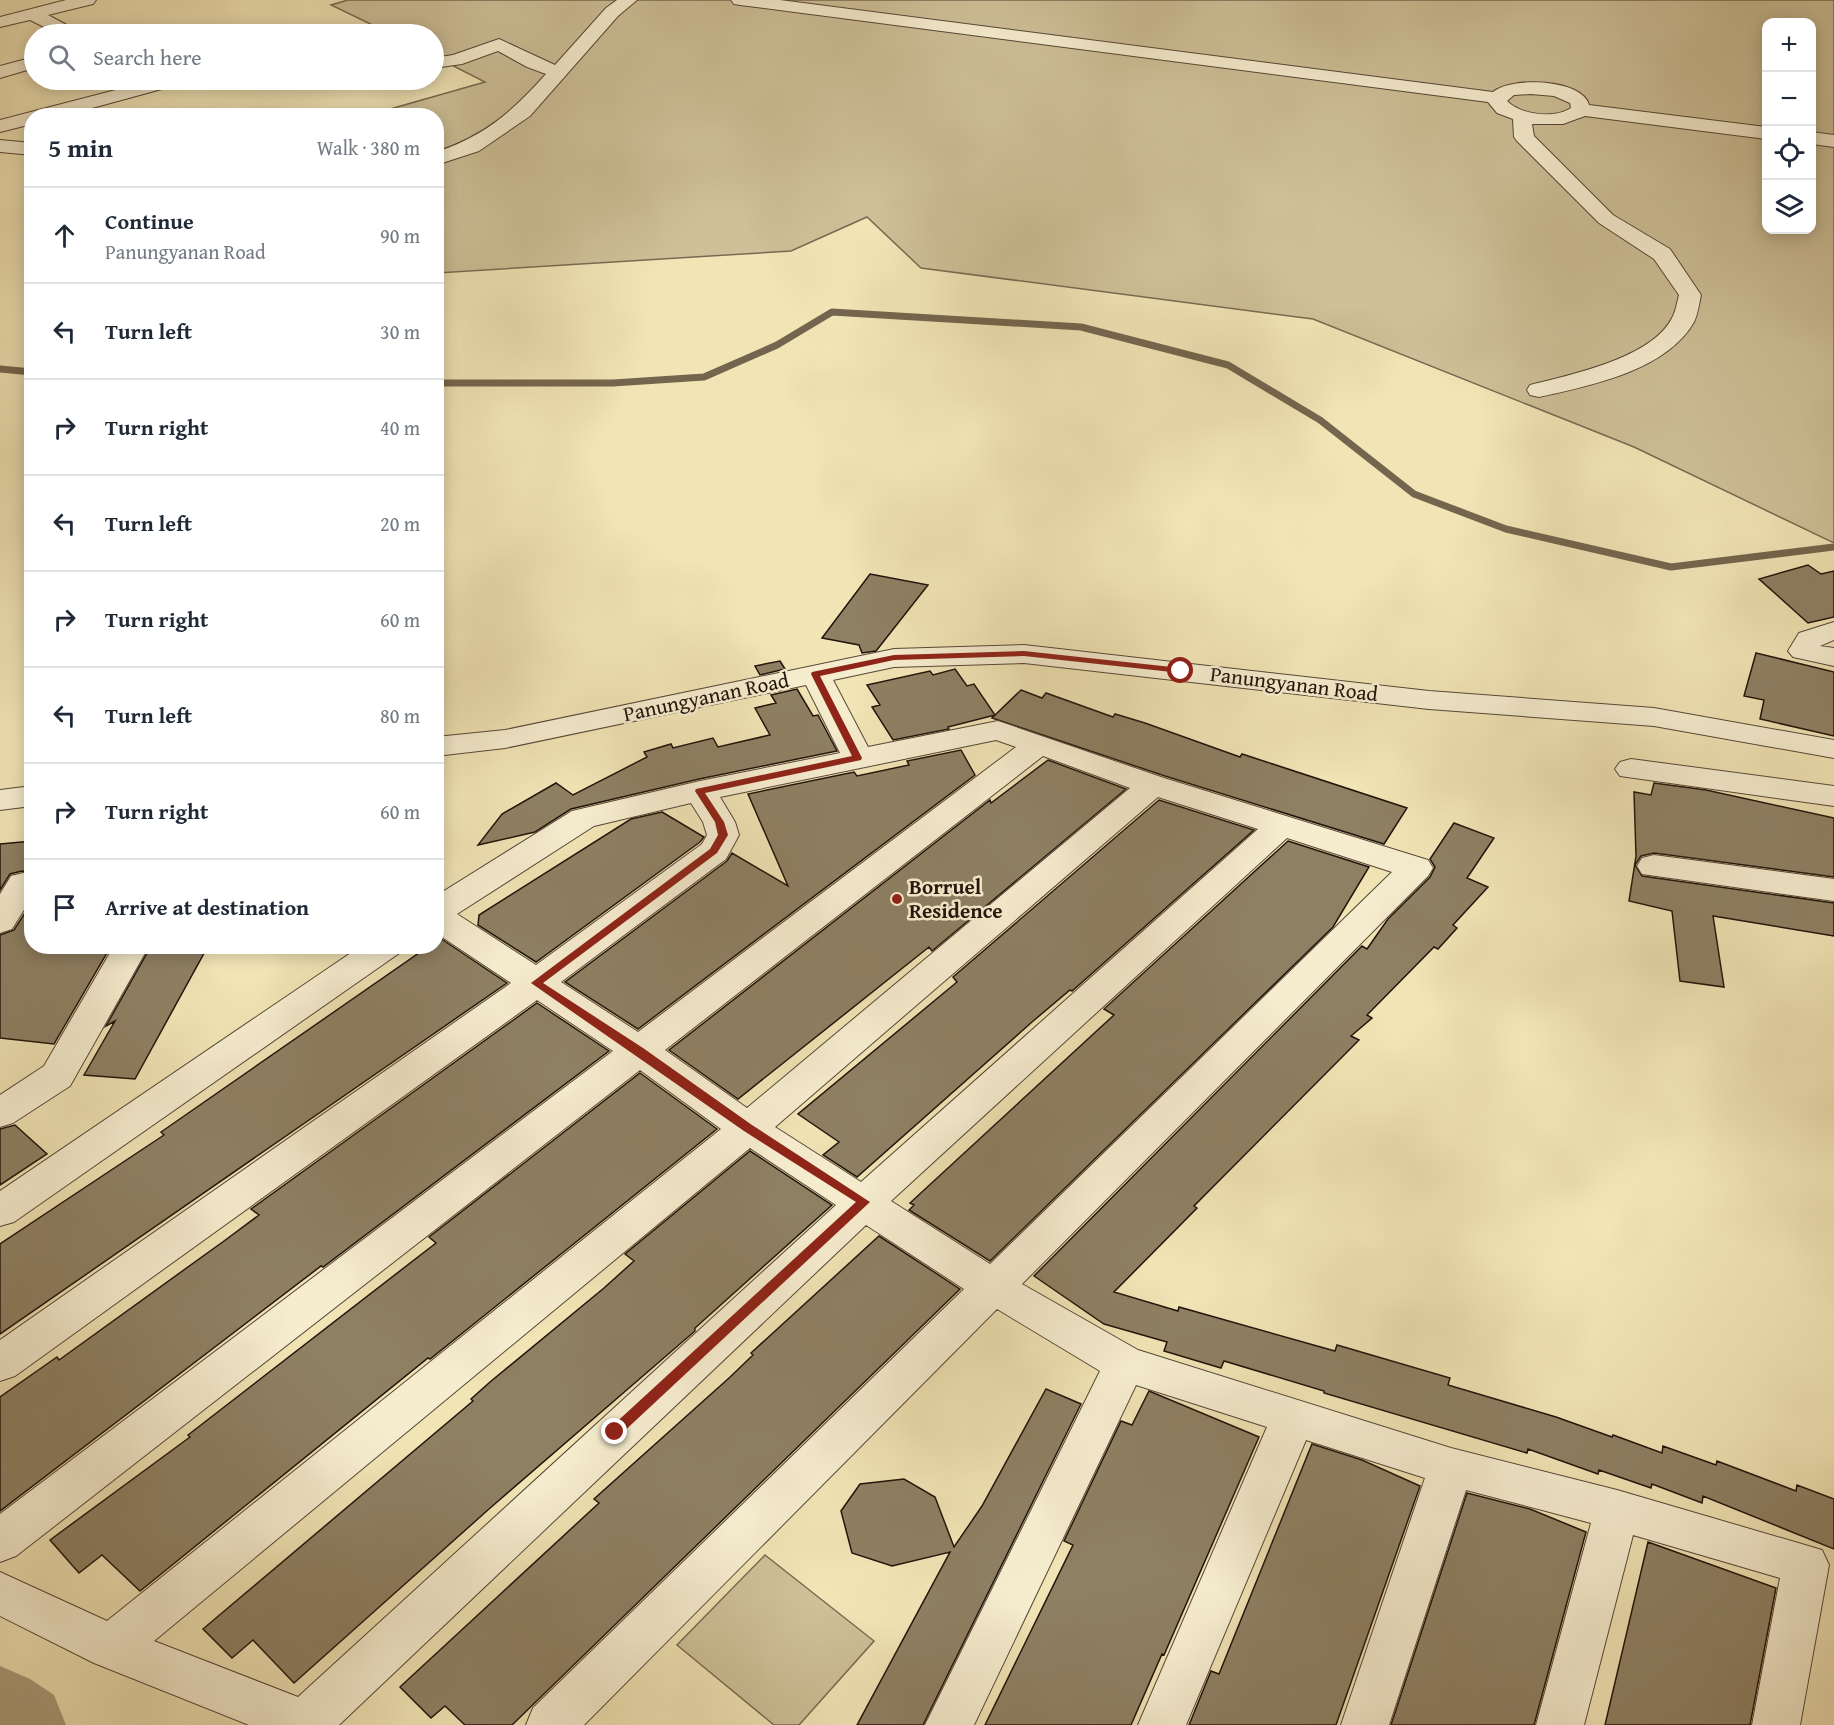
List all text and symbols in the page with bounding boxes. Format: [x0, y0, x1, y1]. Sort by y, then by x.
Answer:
map controls [1762, 18, 1816, 234]
button: + [1762, 18, 1816, 72]
search box [24, 24, 444, 90]
icon: search [45, 41, 78, 74]
text: Search here [93, 41, 202, 73]
button: − [1762, 72, 1816, 126]
button: locate [1762, 126, 1816, 180]
text: 5 min [48, 128, 113, 167]
text: Walk · 380 m [317, 133, 420, 162]
button: layers [1762, 180, 1816, 234]
text: Continue [105, 205, 194, 237]
icon: ahead [48, 219, 81, 252]
text: 90 m [380, 221, 420, 250]
text: Panungyanan Road [105, 237, 266, 266]
icon: left [48, 315, 81, 348]
text: Turn left [105, 315, 192, 347]
text: 30 m [380, 317, 420, 346]
icon: right [48, 411, 81, 444]
text: Turn right [105, 411, 208, 443]
text: 40 m [380, 413, 420, 442]
icon: left [48, 507, 81, 540]
text: Turn left [105, 507, 192, 539]
text: 20 m [380, 509, 420, 538]
icon: right [48, 603, 81, 636]
text: Turn right [105, 603, 208, 635]
text: 60 m [380, 605, 420, 634]
route start [1167, 657, 1193, 683]
street label: Panungyanan Road [1208, 658, 1380, 709]
street label: Panungyanan Road [620, 664, 792, 729]
icon: left [48, 699, 81, 732]
text: Turn left [105, 699, 192, 731]
text: 80 m [380, 701, 420, 730]
icon: right [48, 795, 81, 828]
text: Turn right [105, 795, 208, 827]
text: 60 m [380, 797, 420, 826]
place label: Borruel Residence [909, 871, 1003, 926]
icon: arrive [48, 891, 81, 924]
text: Arrive at destination [105, 891, 309, 923]
marker: Borruel Residence [890, 892, 904, 906]
route end [601, 1418, 627, 1444]

